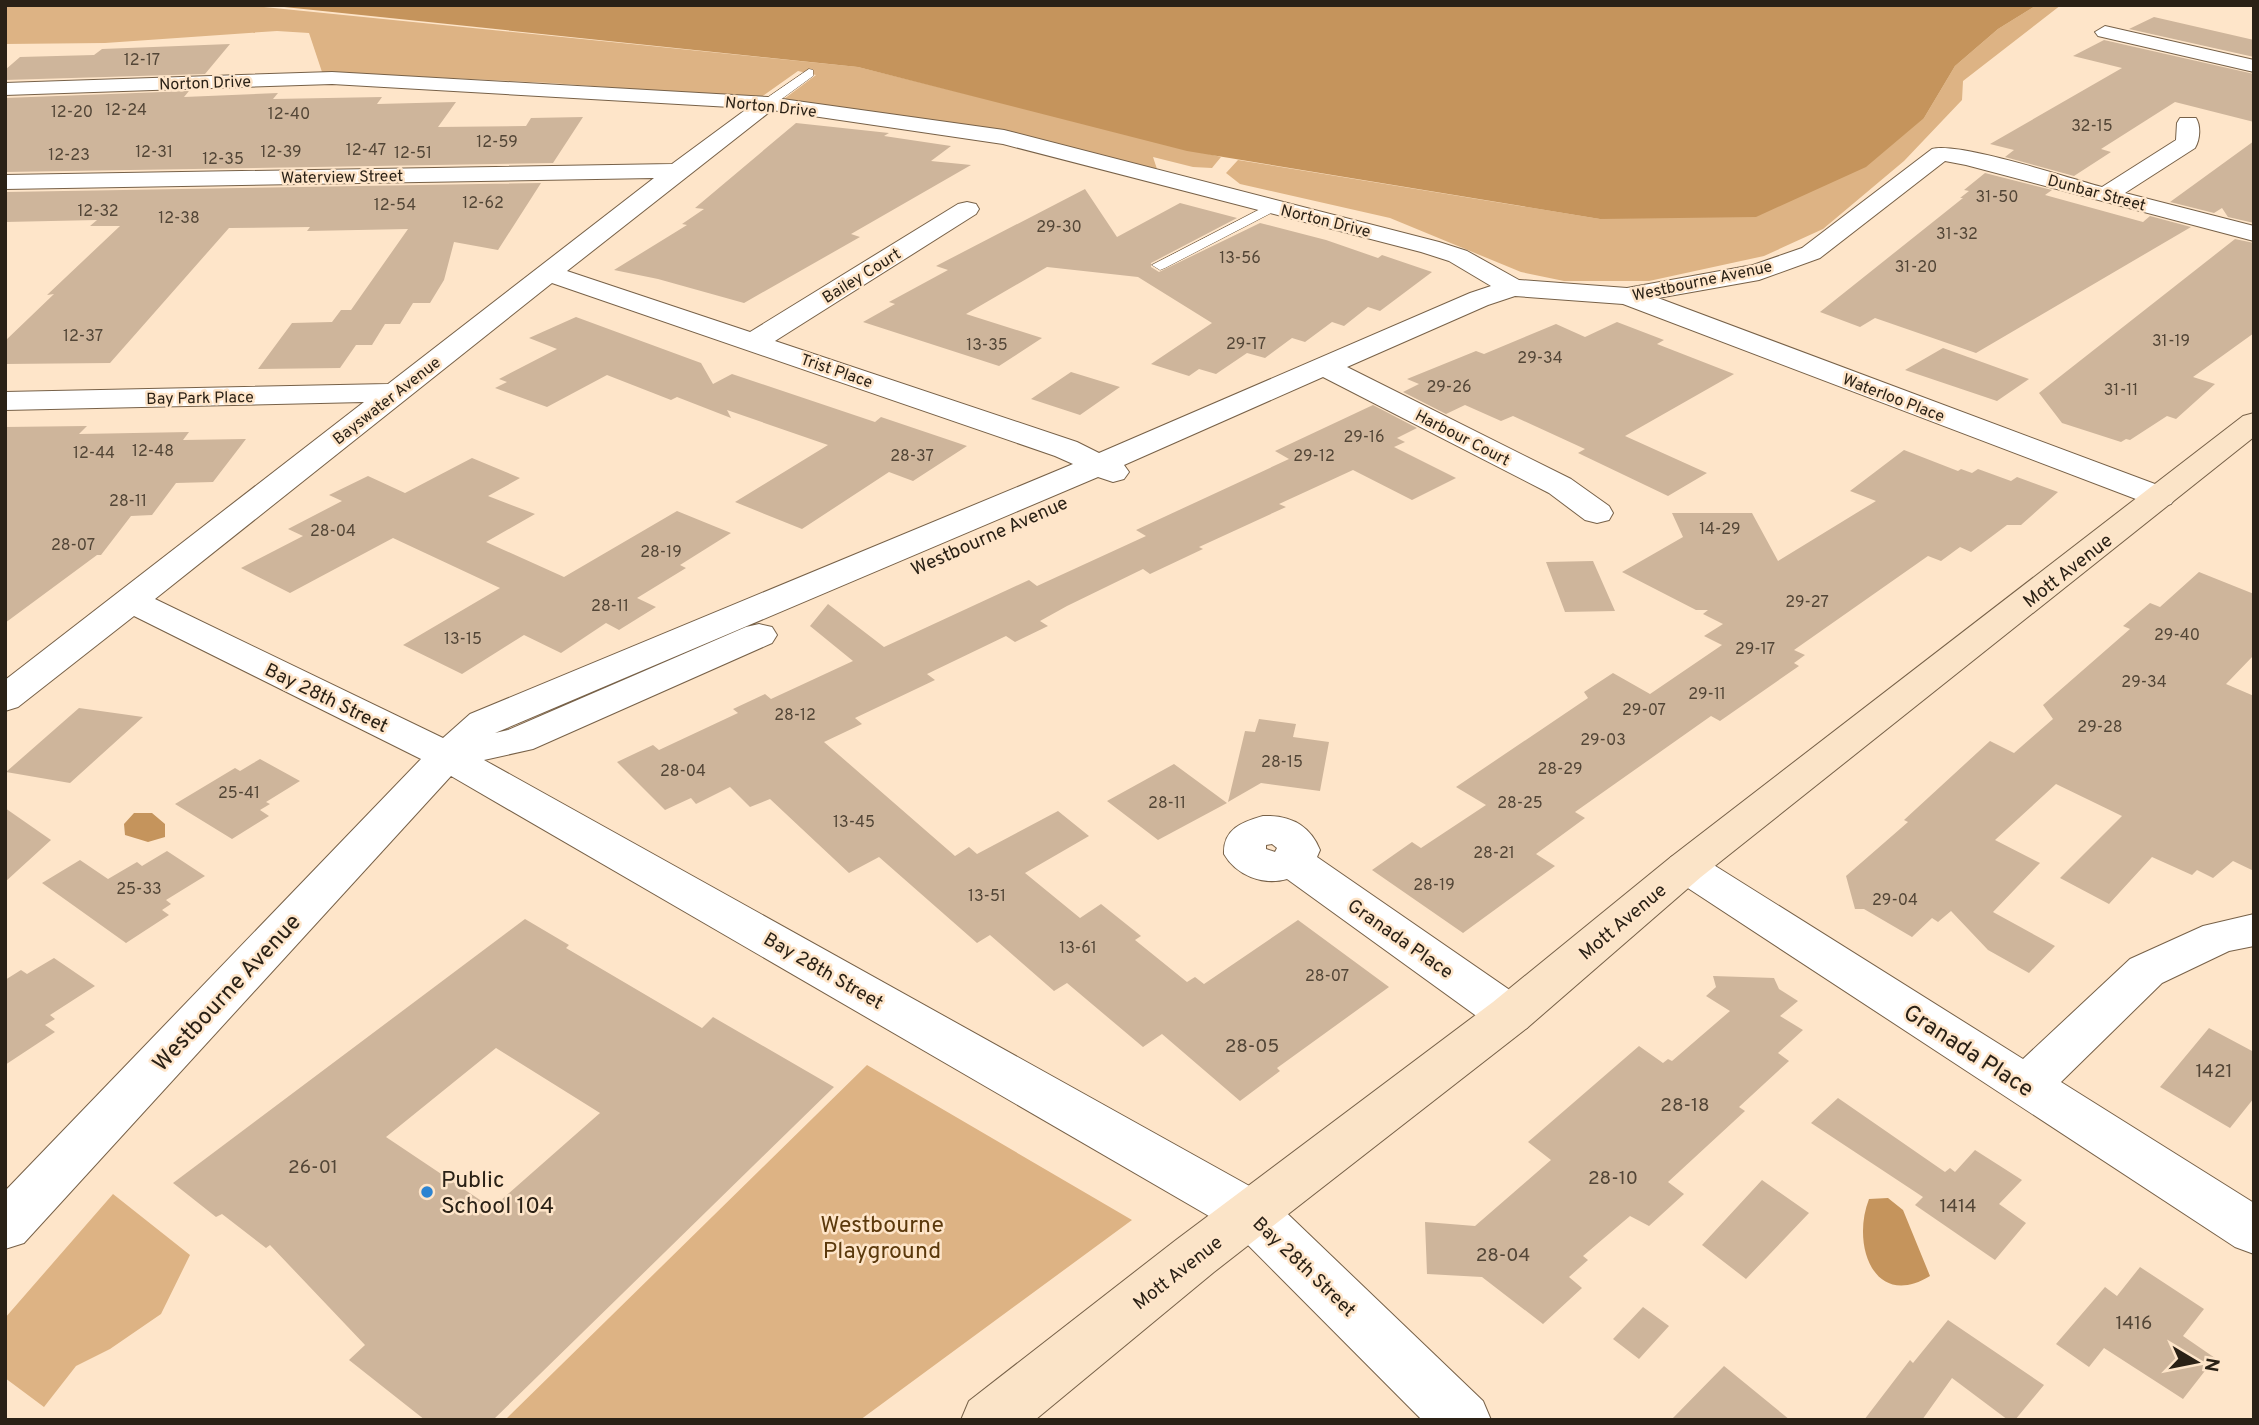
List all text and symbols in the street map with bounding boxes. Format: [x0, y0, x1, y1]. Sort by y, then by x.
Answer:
house number: 12-17 [124, 51, 160, 71]
street label: Norton Drive [159, 72, 251, 96]
street label: Norton Drive [724, 93, 818, 123]
house number: 12-24 [105, 101, 147, 121]
house number: 12-20 [51, 103, 93, 123]
house number: 12-40 [268, 105, 310, 125]
house number: 32-15 [2071, 117, 2113, 137]
house number: 12-59 [476, 133, 518, 153]
house number: 12-47 [346, 141, 386, 161]
house number: 12-31 [135, 143, 173, 163]
house number: 12-39 [260, 143, 302, 163]
house number: 12-51 [394, 144, 432, 164]
house number: 12-23 [48, 146, 90, 166]
house number: 12-35 [202, 150, 244, 170]
street label: Waterview Street [281, 167, 403, 189]
street label: Dunbar Street [2045, 171, 2148, 217]
house number: 31-50 [1976, 188, 2018, 208]
house number: 12-62 [462, 194, 504, 214]
house number: 12-54 [374, 196, 416, 216]
street label: Norton Drive [1278, 201, 1373, 243]
house number: 12-32 [77, 202, 119, 222]
house number: 12-38 [158, 209, 200, 229]
house number: 29-30 [1036, 218, 1082, 238]
house number: 31-32 [1936, 225, 1978, 245]
street label: Bailey Court [819, 245, 905, 309]
house number: 13-56 [1219, 249, 1261, 269]
street label: Westbourne Avenue [1631, 257, 1774, 307]
house number: 31-20 [1895, 258, 1937, 278]
house number: 12-37 [63, 327, 103, 347]
house number: 31-19 [2152, 332, 2190, 352]
house number: 29-17 [1226, 335, 1266, 355]
house number: 13-35 [966, 336, 1008, 356]
house number: 29-34 [1517, 349, 1563, 369]
street label: Trist Place [798, 350, 875, 394]
street label: Bayswater Avenue [329, 353, 445, 450]
street label: Waterloo Place [1839, 370, 1947, 428]
house number: 29-26 [1426, 378, 1472, 398]
house number: 31-11 [2104, 381, 2138, 401]
street label: Bay Park Place [146, 388, 254, 410]
street label: Harbour Court [1411, 406, 1513, 471]
house number: 29-16 [1343, 428, 1385, 448]
house number: 12-48 [132, 442, 174, 462]
house number: 12-44 [73, 444, 115, 464]
house number: 28-37 [890, 447, 934, 467]
house number: 29-12 [1293, 447, 1335, 467]
street label: Westbourne Avenue [908, 491, 1072, 582]
house number: 28-11 [109, 492, 147, 512]
house number: 14-29 [1699, 520, 1741, 540]
house number: 28-04 [310, 522, 356, 542]
street label: Mott Avenue [2019, 529, 2118, 614]
house number: 28-07 [51, 536, 95, 556]
house number: 28-19 [640, 543, 682, 563]
house number: 29-27 [1785, 593, 1829, 613]
house number: 28-11 [591, 597, 629, 617]
house number: 29-40 [2154, 626, 2200, 646]
house number: 13-15 [444, 630, 482, 650]
house number: 29-17 [1735, 640, 1775, 660]
street label: Bay 28th Street [261, 659, 392, 739]
house number: 29-34 [2121, 673, 2167, 693]
house number: 29-11 [1688, 685, 1726, 705]
house number: 29-07 [1622, 701, 1666, 721]
house number: 28-12 [774, 706, 816, 726]
house number: 29-28 [2077, 718, 2123, 738]
house number: 29-03 [1580, 731, 1626, 751]
house number: 28-15 [1261, 753, 1303, 773]
house number: 28-29 [1537, 760, 1583, 780]
house number: 28-04 [660, 762, 706, 782]
house number: 25-41 [218, 784, 260, 804]
house number: 28-11 [1148, 794, 1186, 814]
house number: 28-25 [1497, 794, 1543, 814]
house number: 13-45 [833, 813, 875, 833]
house number: 28-21 [1473, 844, 1515, 864]
house number: 28-19 [1413, 876, 1455, 896]
street label: Mott Avenue [1575, 879, 1672, 966]
house number: 25-33 [116, 880, 162, 900]
house number: 13-51 [968, 887, 1006, 907]
house number: 29-04 [1872, 891, 1918, 911]
street label: Granada Place [1342, 894, 1457, 985]
street label: Westbourne Avenue [147, 909, 308, 1079]
street label: Bay 28th Street [759, 928, 887, 1016]
house number: 13-61 [1059, 939, 1097, 959]
house number: 28-07 [1305, 967, 1349, 987]
street label: Granada Place [1897, 999, 2038, 1105]
house number: 28-05 [1225, 1035, 1279, 1059]
house number: 1421 [2195, 1060, 2233, 1084]
house number: 28-18 [1660, 1094, 1710, 1118]
house number: 26-01 [288, 1156, 338, 1180]
place label: Public School 104 [441, 1167, 554, 1222]
house number: 28-10 [1588, 1167, 1638, 1191]
marker: Public School 104 [419, 1184, 435, 1200]
house number: 1414 [1939, 1195, 1977, 1219]
park label: Westbourne Playground [820, 1212, 944, 1267]
street label: Bay 28th Street [1247, 1212, 1360, 1323]
street label: Mott Avenue [1129, 1231, 1228, 1316]
house number: 28-04 [1476, 1244, 1530, 1268]
house number: 1416 [2116, 1312, 2152, 1336]
north arrow [2161, 1327, 2231, 1397]
text: N [2198, 1356, 2224, 1373]

